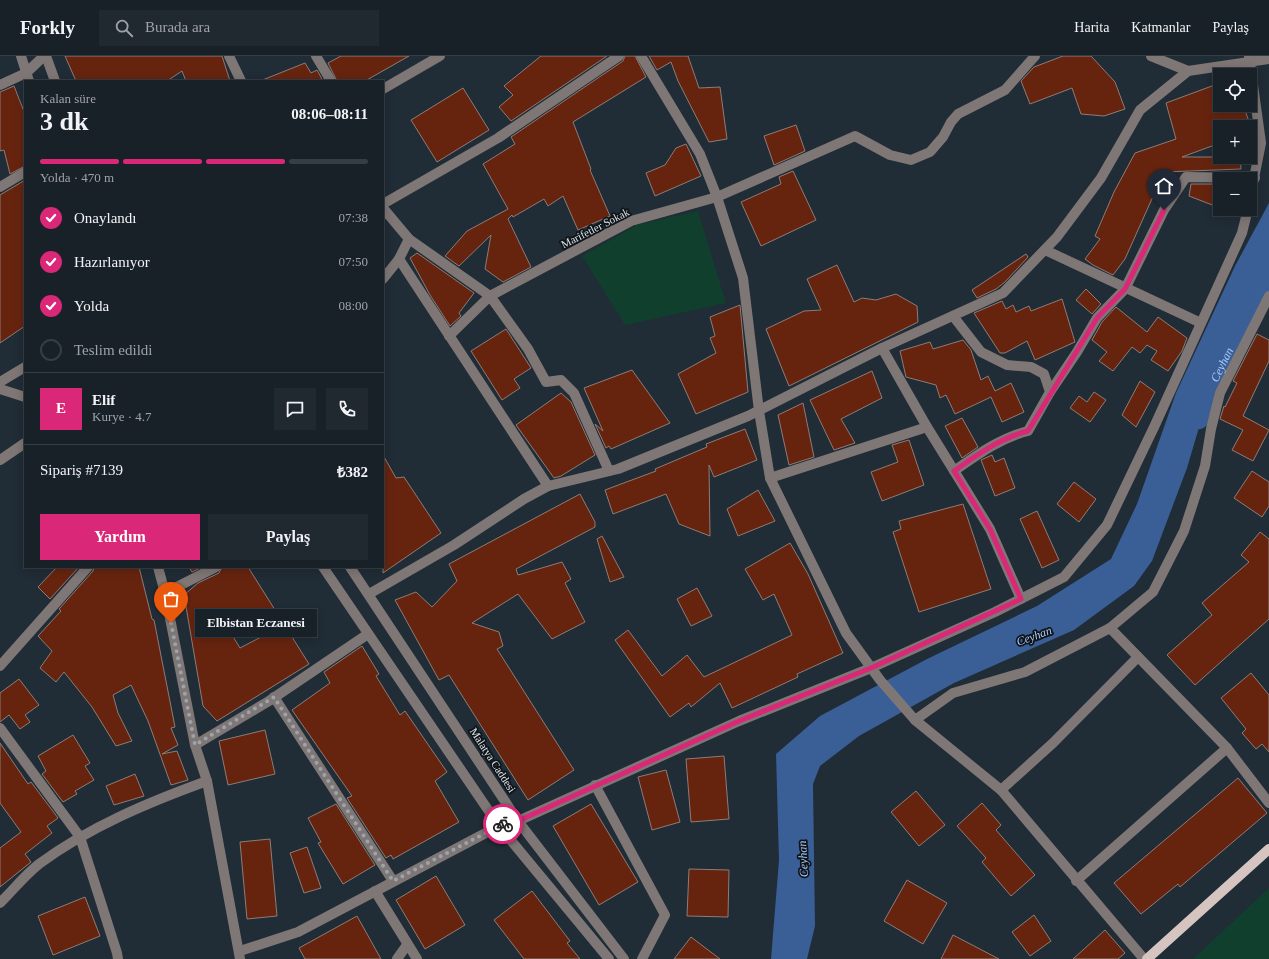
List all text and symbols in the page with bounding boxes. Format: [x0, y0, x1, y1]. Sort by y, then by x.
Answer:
search box [99, 10, 379, 46]
text: Forkly [20, 17, 75, 38]
icon: search [113, 17, 135, 39]
text: Burada ara [145, 19, 210, 35]
text: Harita [1074, 20, 1109, 35]
text: Katmanlar [1131, 20, 1190, 35]
text: Paylaş [1212, 20, 1249, 35]
map controls [1213, 68, 1257, 216]
button: locate [1213, 68, 1257, 112]
text: Kalan süre [40, 91, 96, 106]
text: 08:06–08:11 [291, 106, 368, 122]
text: 3 dk [40, 107, 88, 136]
button: + [1213, 120, 1257, 164]
pin [1147, 169, 1181, 210]
text: Yolda · 470 m [40, 170, 114, 185]
button: − [1213, 172, 1257, 216]
icon: home [1153, 175, 1175, 197]
street label: Marifetler Sokak [559, 205, 632, 250]
icon: check [40, 207, 62, 229]
text: Onaylandı [74, 210, 136, 226]
text: 07:38 [338, 210, 368, 225]
icon: check [40, 251, 62, 273]
text: Hazırlanıyor [74, 254, 150, 270]
text: 07:50 [338, 254, 368, 269]
icon: check [40, 295, 62, 317]
text: Yolda [74, 298, 109, 314]
text: 08:00 [338, 298, 368, 313]
text: Teslim edildi [74, 342, 153, 358]
water label: Ceyhan [1208, 345, 1236, 384]
button: chat [274, 388, 316, 430]
button: phone [326, 388, 368, 430]
text: Elif [92, 392, 115, 408]
text: E [56, 400, 66, 416]
text: Kurye · 4.7 [92, 409, 152, 424]
text: Sipariş #7139 [40, 462, 123, 478]
text: ₺382 [337, 464, 368, 480]
button: Yardım [40, 514, 200, 560]
button: Paylaş [208, 514, 368, 560]
pin [154, 582, 188, 623]
icon: bag [160, 588, 182, 610]
callout: Elbistan Eczanesi [195, 609, 317, 637]
text: Elbistan Eczanesi [207, 615, 305, 630]
water label: Ceyhan [1014, 623, 1054, 649]
street label: Malatya Caddesi [468, 726, 518, 794]
courier [483, 804, 523, 844]
icon: bike [492, 813, 514, 835]
water label: Ceyhan [795, 840, 811, 878]

